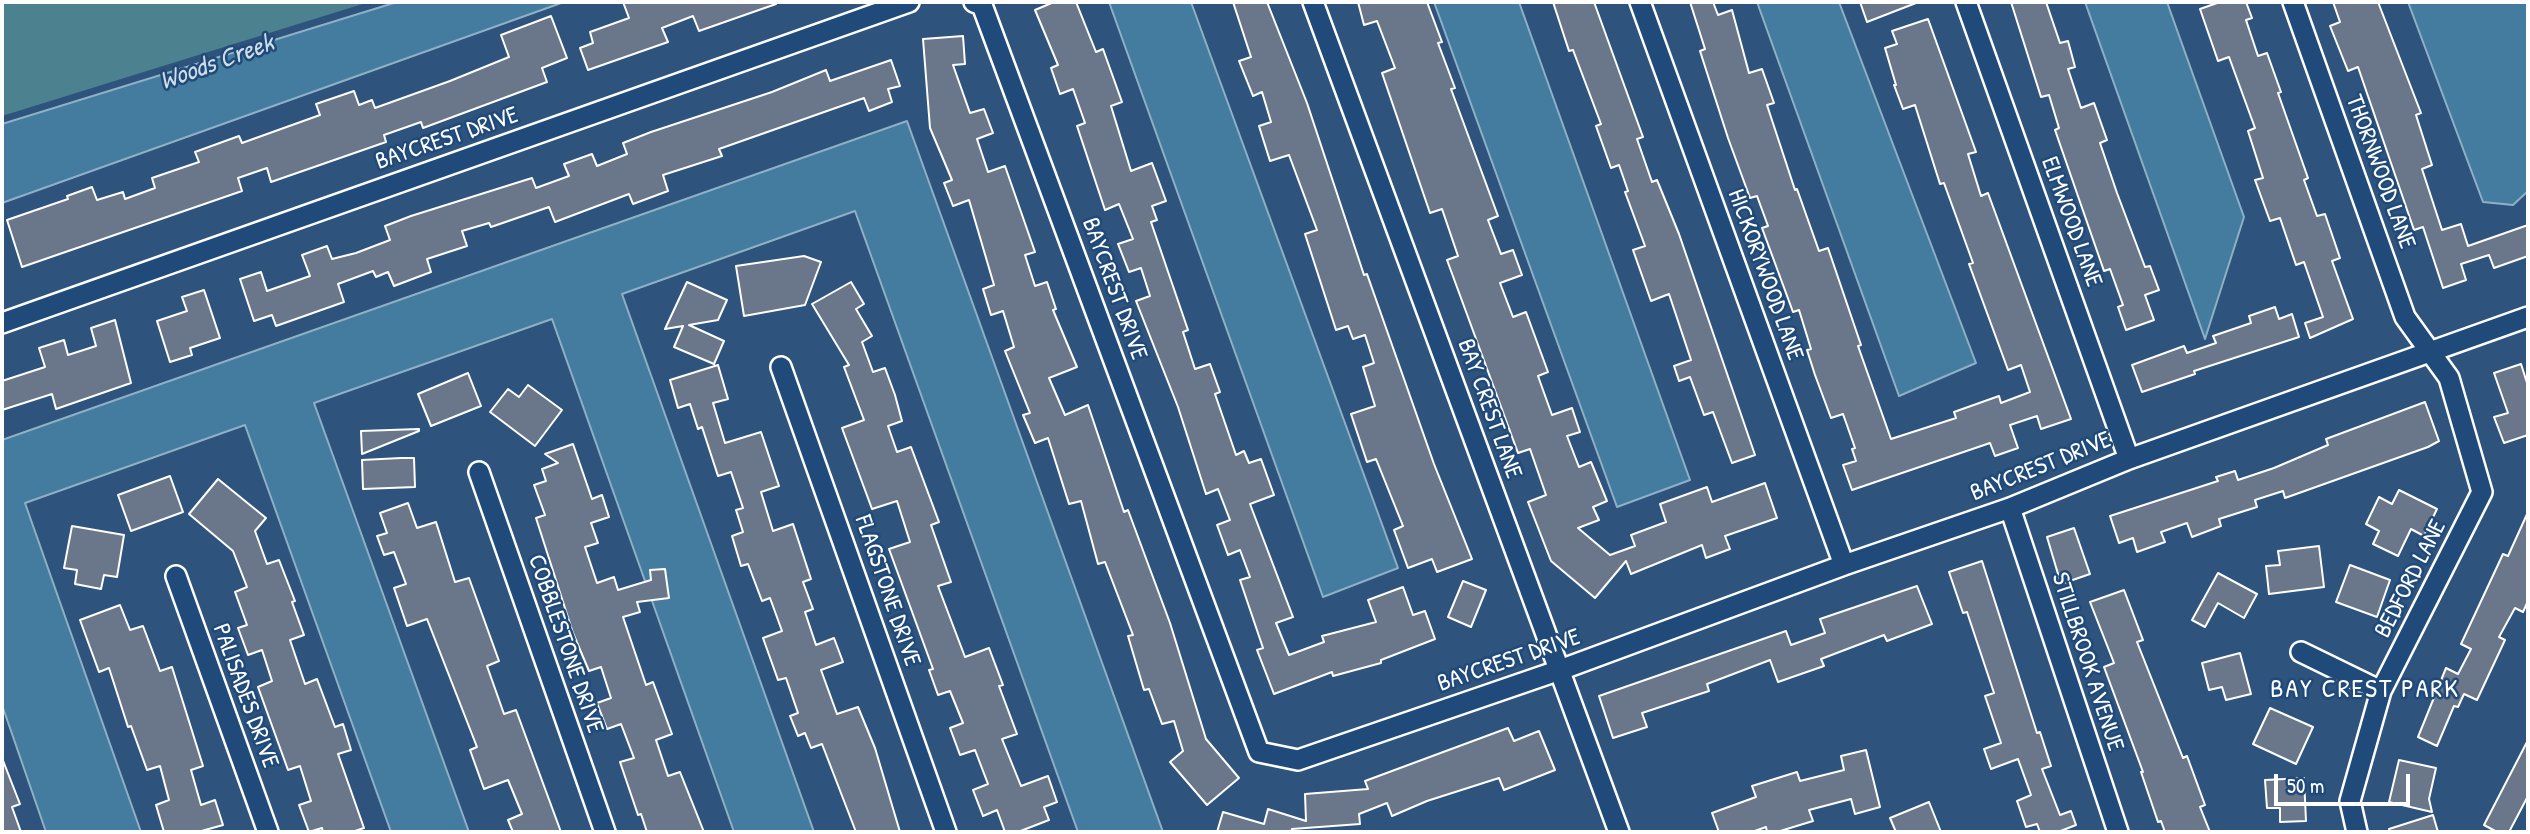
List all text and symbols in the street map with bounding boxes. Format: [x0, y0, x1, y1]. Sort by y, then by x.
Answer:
water label: Woods Creek [156, 28, 278, 98]
street label: THORNWOOD LANE [2339, 91, 2421, 253]
street label: BAYCREST DRIVE [372, 101, 522, 177]
street label: ELMWOOD LANE [2034, 153, 2108, 291]
street label: HICKORYWOOD LANE [1721, 186, 1809, 364]
street label: BAYCREST DRIVE [1075, 214, 1153, 364]
street label: BAY CREST LANE [1450, 335, 1528, 483]
street label: BAYCREST DRIVE [1967, 426, 2115, 508]
street label: FLAGSTONE DRIVE [848, 512, 926, 670]
street label: BEDFORD LANE [2369, 515, 2453, 643]
street label: COBBLESTONE DRIVE [521, 551, 609, 737]
street label: STILLBROOK AVENUE [2045, 569, 2129, 755]
street label: PALISADES DRIVE [206, 620, 284, 772]
street label: BAYCREST DRIVE [1434, 623, 1584, 699]
district label: BAY CREST PARK [2272, 674, 2458, 706]
scale bar [2278, 760, 2414, 804]
text: 50 m [2287, 771, 2324, 800]

